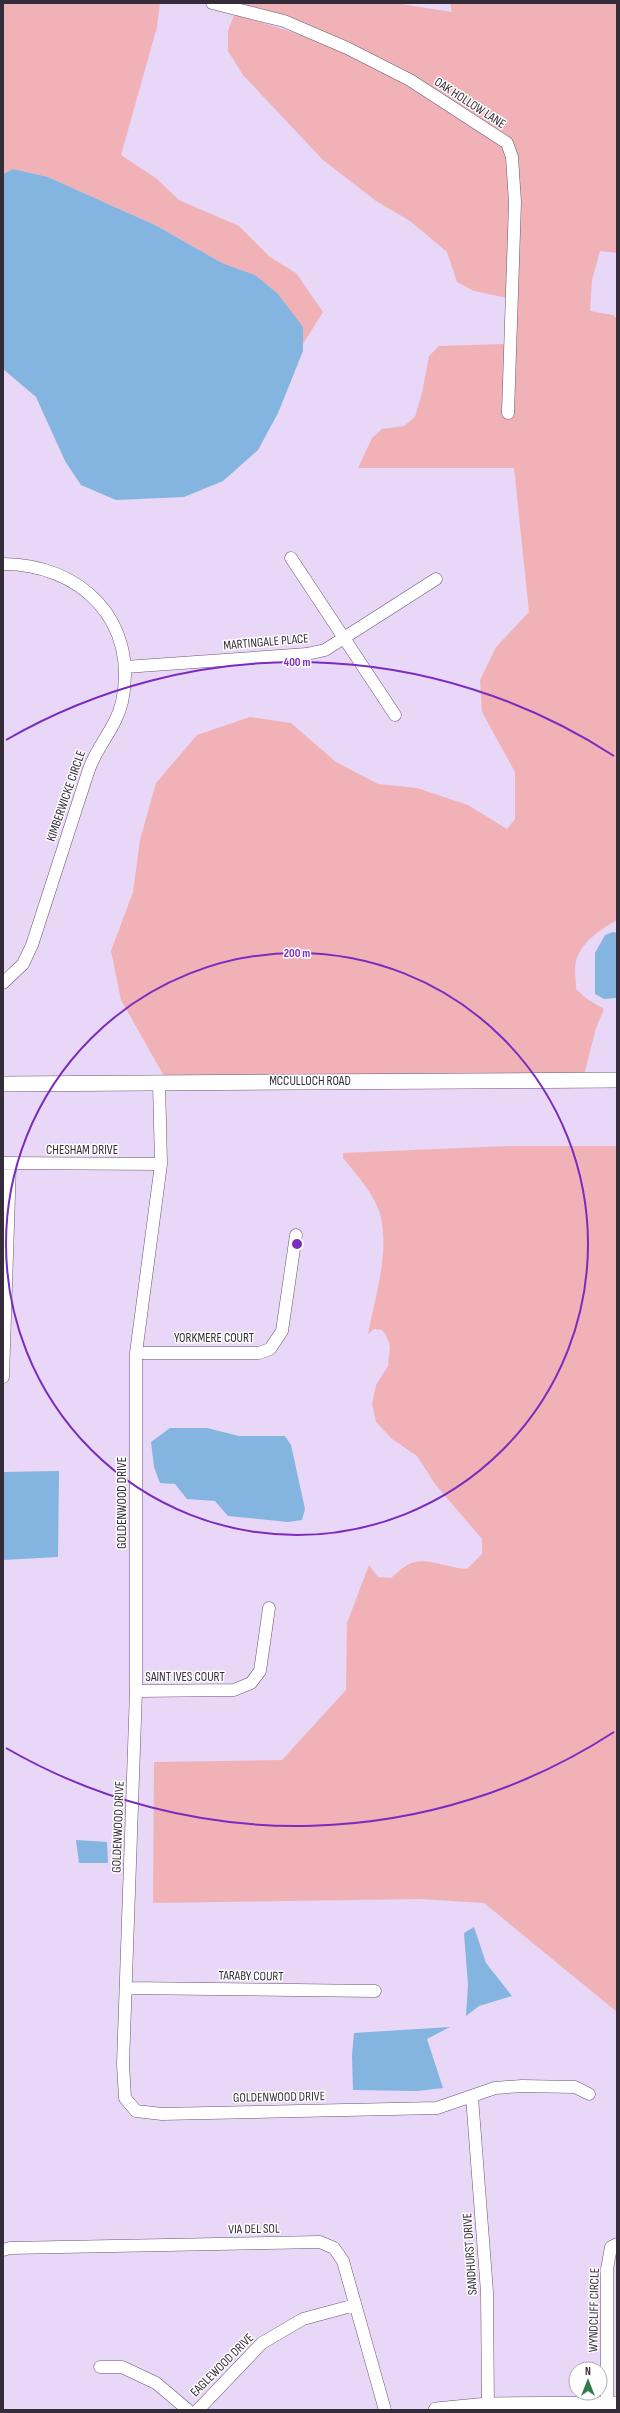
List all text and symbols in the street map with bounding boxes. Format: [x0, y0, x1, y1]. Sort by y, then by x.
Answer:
street label: OAK HOLLOW LANE [431, 74, 509, 132]
street label: MARTINGALE PLACE [223, 630, 309, 654]
text: 400 m [284, 655, 310, 670]
street label: KIMBERWICKE CIRCLE [43, 748, 89, 844]
text: 200 m [284, 946, 310, 961]
street label: MCCULLOCH ROAD [269, 1073, 351, 1089]
street label: CHESHAM DRIVE [46, 1142, 118, 1158]
centre of rings [290, 1237, 304, 1251]
street label: YORKMERE COURT [174, 1330, 254, 1346]
street label: GOLDENWOOD DRIVE [114, 1457, 130, 1549]
street label: SAINT IVES COURT [145, 1669, 225, 1685]
street label: GOLDENWOOD DRIVE [108, 1781, 128, 1873]
street label: TARABY COURT [218, 1967, 284, 1985]
street label: GOLDENWOOD DRIVE [233, 2088, 325, 2106]
street label: SANDHURST DRIVE [459, 2212, 481, 2296]
street label: VIA DEL SOL [228, 2221, 280, 2237]
street label: WYNDCLIFF CIRCLE [585, 2268, 603, 2352]
street label: EAGLEWOOD DRIVE [187, 2330, 257, 2400]
north arrow [568, 2361, 608, 2401]
text: N [585, 2365, 591, 2378]

